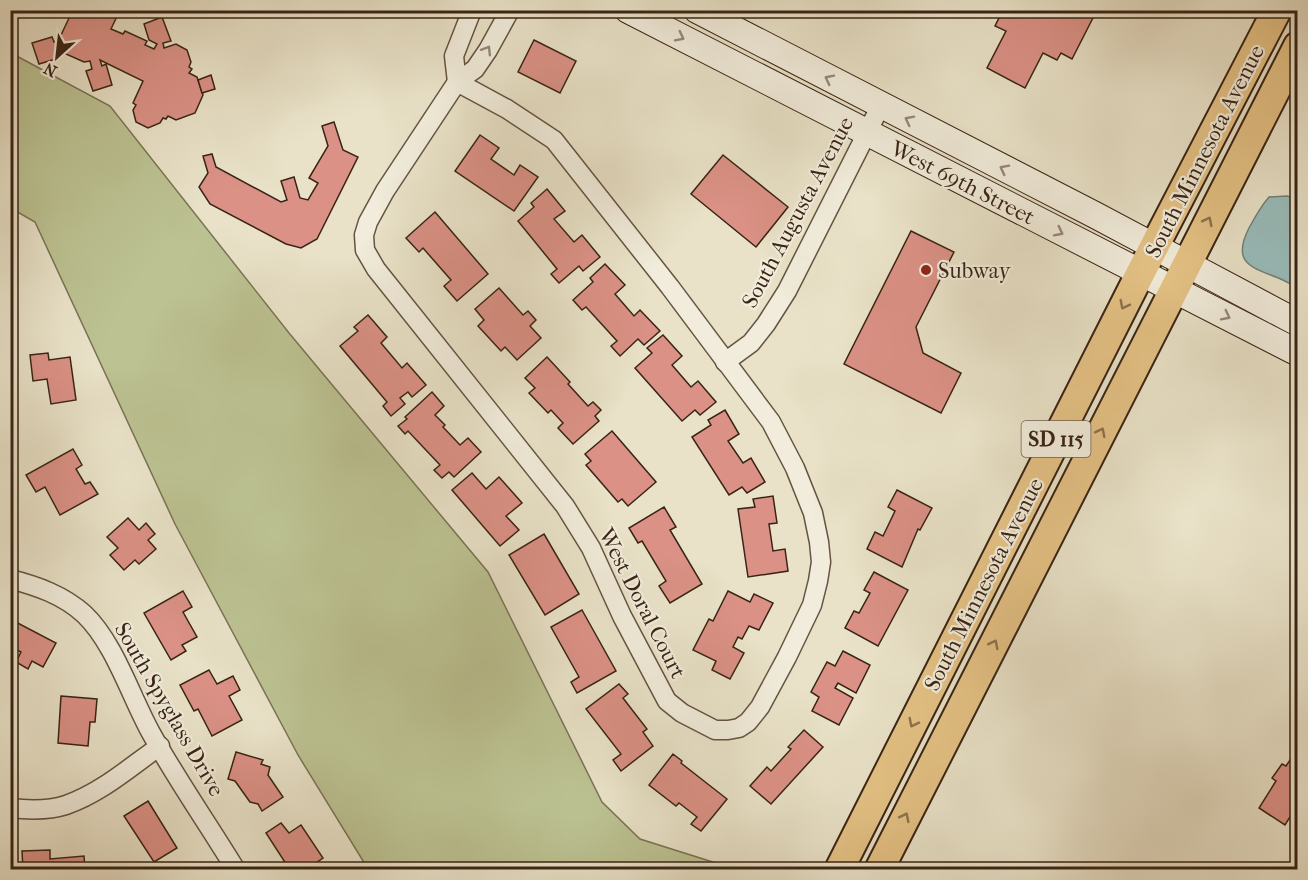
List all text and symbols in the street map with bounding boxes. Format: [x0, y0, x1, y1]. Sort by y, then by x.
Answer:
north arrow [27, 27, 87, 87]
one-way arrow [674, 30, 685, 41]
street label: South Minnesota Avenue [1140, 41, 1270, 262]
one-way arrow [480, 46, 492, 56]
text: N [40, 58, 60, 81]
one-way arrow [824, 74, 835, 86]
street label: South Augusta Avenue [737, 112, 859, 312]
one-way arrow [905, 116, 916, 127]
street label: West 69th Street [885, 135, 1039, 230]
one-way arrow [1000, 165, 1011, 176]
one-way arrow [1201, 216, 1213, 227]
one-way arrow [1053, 225, 1064, 236]
place label: Subway [938, 258, 1012, 284]
marker: Subway [919, 263, 933, 277]
one-way arrow [1120, 299, 1132, 310]
one-way arrow [1219, 309, 1230, 320]
road number: SD 115 [1022, 421, 1090, 457]
one-way arrow [1094, 428, 1105, 439]
street label: South Minnesota Avenue [919, 474, 1049, 695]
street label: West Doral Court [593, 523, 691, 683]
street label: South Spyglass Drive [109, 618, 230, 801]
one-way arrow [986, 639, 998, 650]
one-way arrow [909, 716, 920, 727]
one-way arrow [898, 813, 909, 824]

